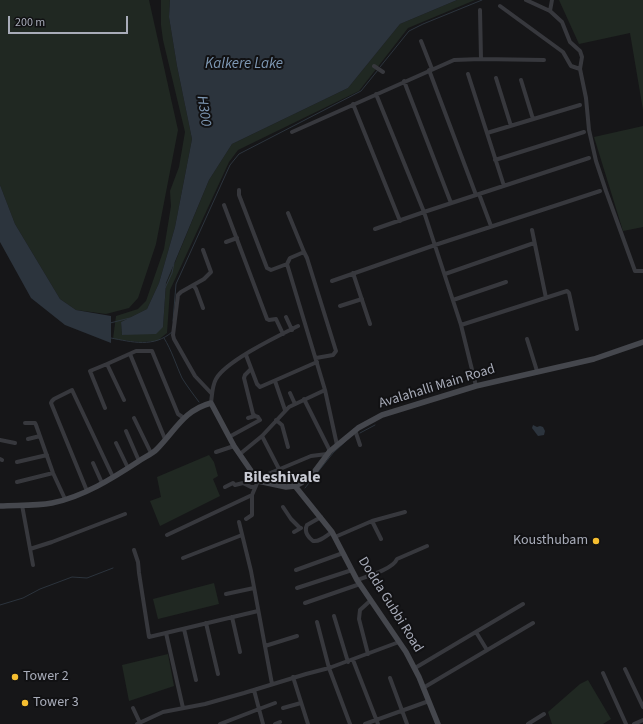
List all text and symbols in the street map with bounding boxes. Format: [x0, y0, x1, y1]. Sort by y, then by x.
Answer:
scale bar [10, 8, 130, 34]
text: 200 m [15, 14, 45, 31]
water label: Kalkere Lake [205, 56, 283, 74]
water label: H300 [192, 94, 214, 128]
street label: Avalahalli Main Road [377, 361, 497, 413]
district label: Bileshivale [244, 468, 320, 488]
place label: Kousthubam [513, 533, 588, 549]
marker: Kousthubam [591, 536, 601, 546]
street label: Dodda Gubbi Road [354, 554, 426, 656]
place label: Tower 2 [23, 669, 69, 685]
marker: Tower 2 [10, 672, 20, 682]
place label: Tower 3 [33, 695, 79, 711]
marker: Tower 3 [20, 698, 30, 708]

